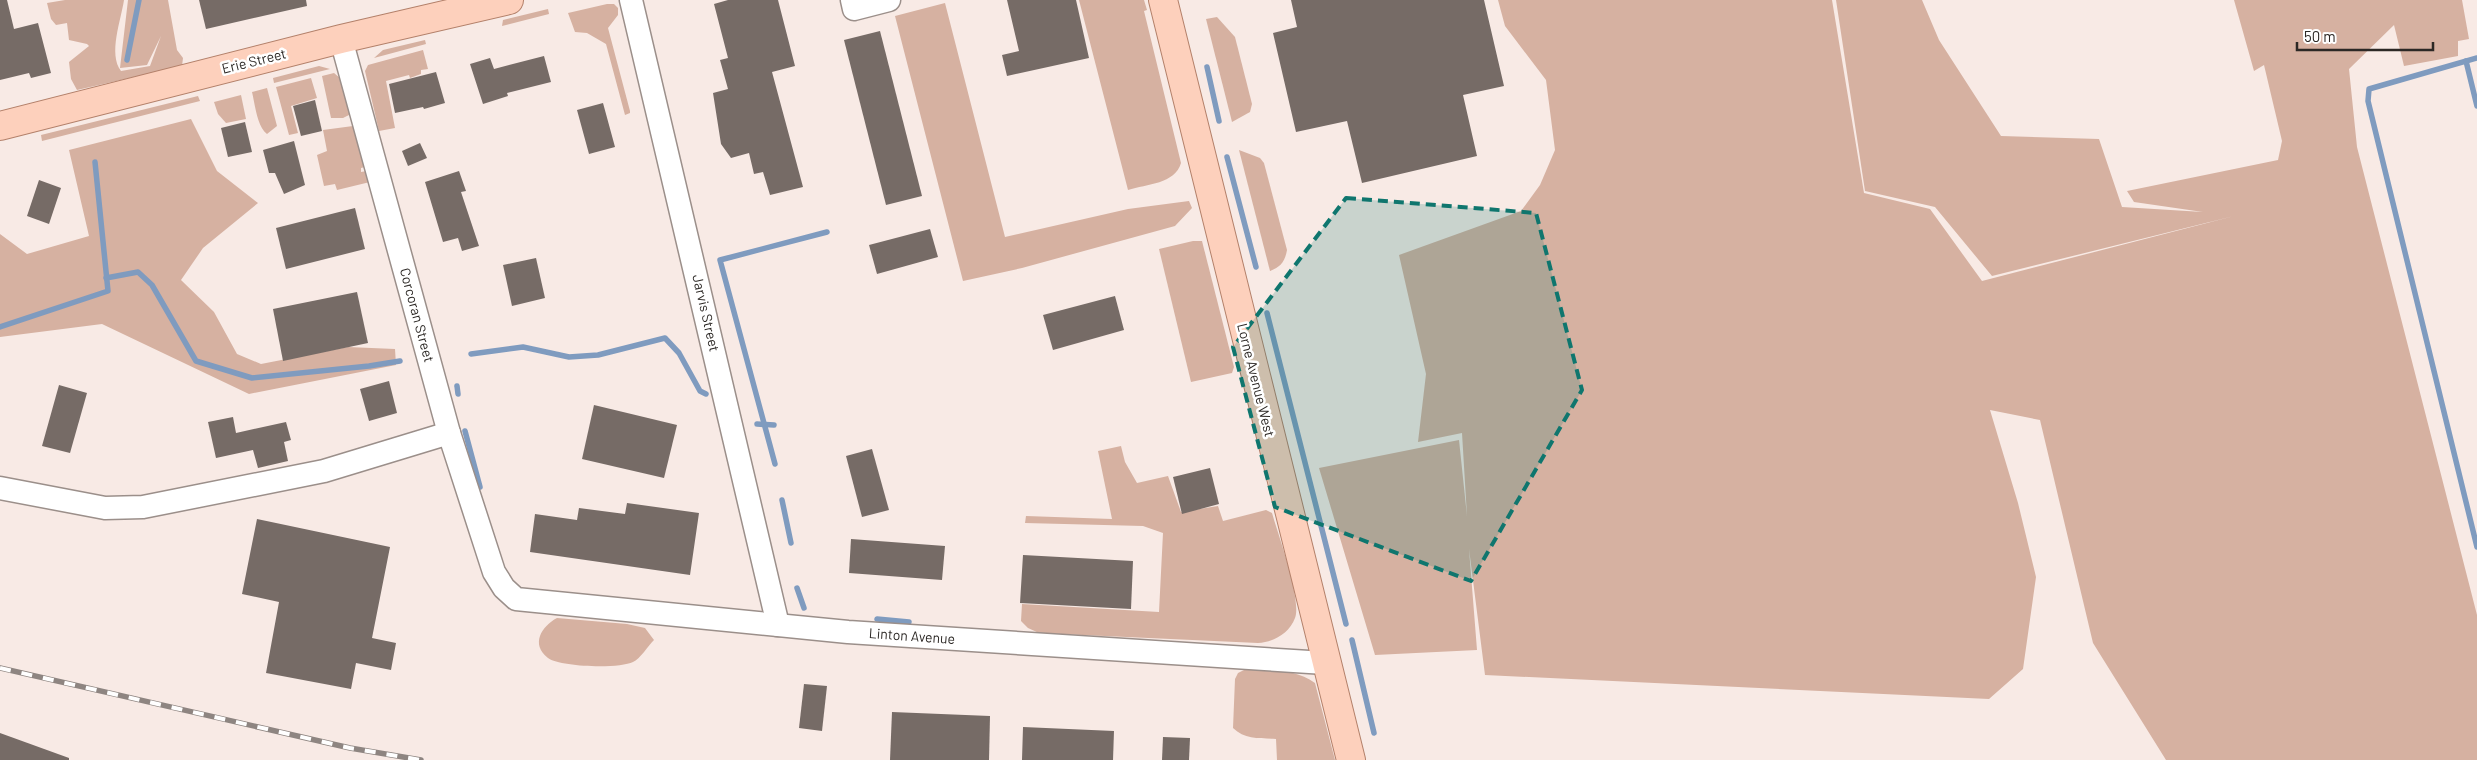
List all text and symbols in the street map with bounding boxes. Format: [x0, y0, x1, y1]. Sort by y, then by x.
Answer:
scale bar [2297, 20, 2433, 52]
text: 50 m [2304, 27, 2336, 45]
street label: Erie Street [220, 44, 288, 77]
street label: Corcoran Street [397, 266, 438, 364]
street label: Jarvis Street [689, 273, 724, 353]
street label: Lorne Avenue West [1234, 321, 1279, 438]
street label: Linton Avenue [868, 624, 956, 647]

